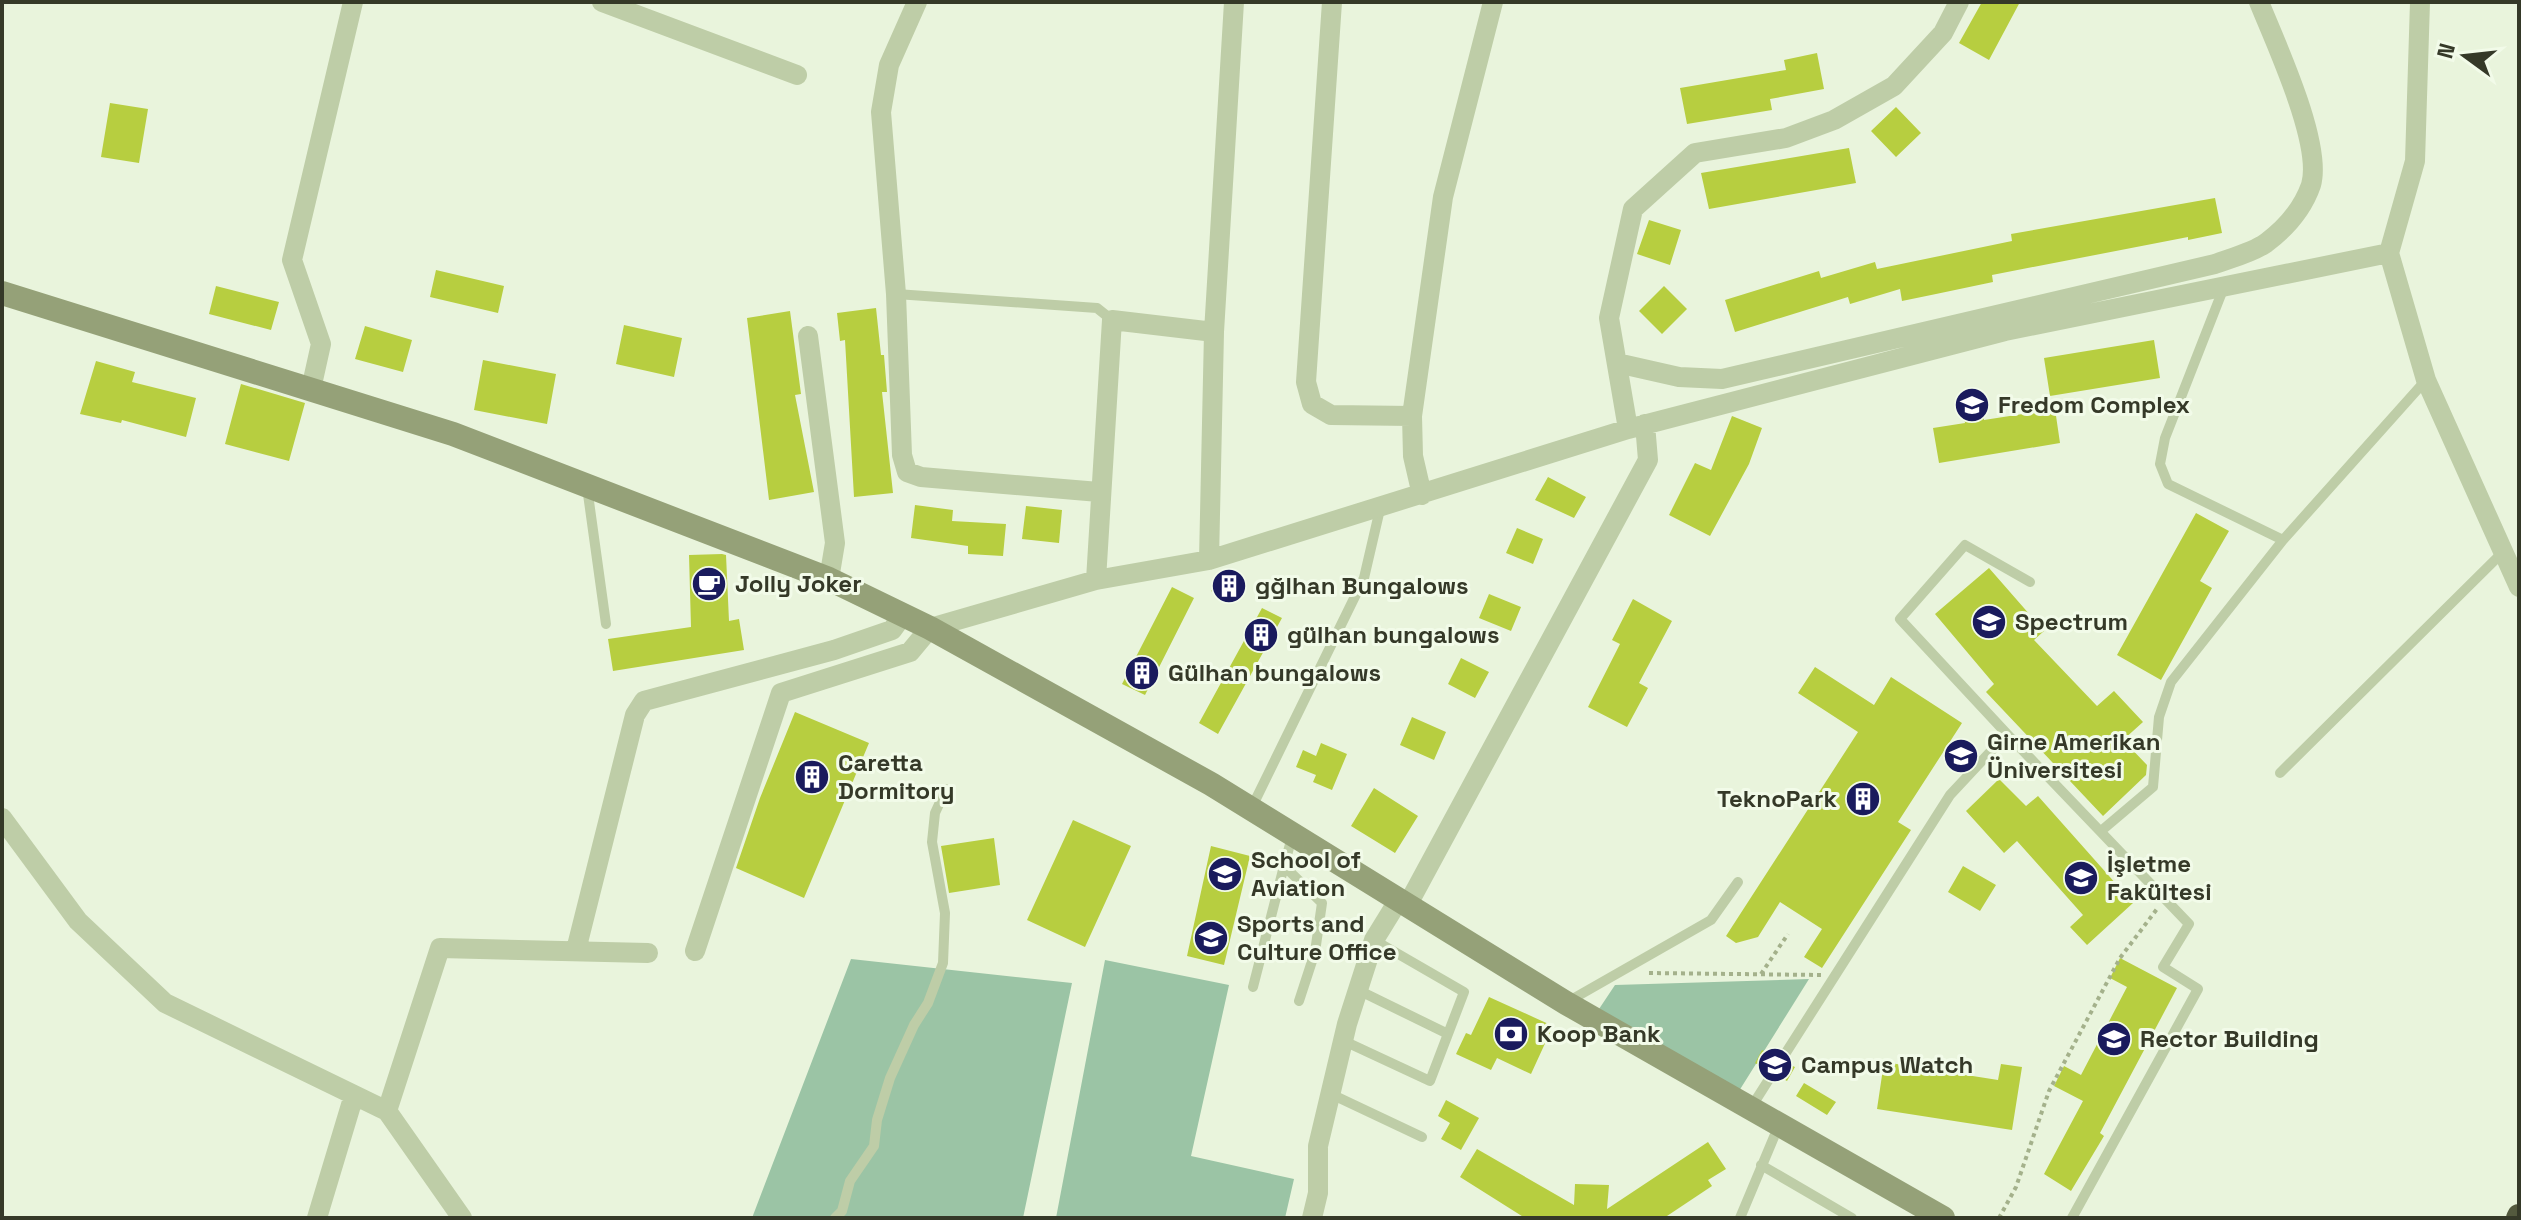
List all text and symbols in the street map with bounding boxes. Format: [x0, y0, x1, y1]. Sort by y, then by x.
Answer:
north arrow [2425, 16, 2505, 96]
text: N [2430, 40, 2461, 62]
school or university icon: Fredom Complex [1953, 386, 1991, 424]
place label: Fredom Complex [1998, 389, 2190, 420]
cafe icon: Jolly Joker [690, 565, 728, 603]
building icon: gğlhan Bungalows [1210, 567, 1248, 605]
place label: Jolly Joker [735, 568, 862, 599]
place label: gğlhan Bungalows [1255, 570, 1469, 601]
school or university icon: Spectrum [1970, 603, 2008, 641]
place label: Spectrum [2015, 606, 2128, 637]
building icon: gülhan bungalows [1242, 616, 1280, 654]
place label: gülhan bungalows [1287, 619, 1500, 650]
building icon: Gülhan bungalows [1123, 654, 1161, 692]
place label: Gülhan bungalows [1168, 657, 1381, 688]
place label: Girne Amerikan Üniversitesi [1987, 726, 2161, 785]
school or university icon: Girne Amerikan Üniversitesi [1942, 737, 1980, 775]
place label: Caretta Dormitory [838, 747, 955, 806]
building icon: Caretta Dormitory [793, 758, 831, 796]
building icon: TeknoPark [1844, 780, 1882, 818]
place label: TeknoPark [1717, 783, 1837, 814]
place label: School of Aviation [1251, 844, 1361, 903]
place label: İşletme Fakültesi [2107, 848, 2212, 907]
school or university icon: School of Aviation [1206, 855, 1244, 893]
school or university icon: İşletme Fakültesi [2062, 859, 2100, 897]
place label: Sports and Culture Office [1237, 908, 1397, 967]
school or university icon: Sports and Culture Office [1192, 919, 1230, 957]
bank icon: Koop Bank [1492, 1015, 1530, 1053]
place label: Koop Bank [1537, 1018, 1661, 1049]
school or university icon: Rector Building [2095, 1020, 2133, 1058]
place label: Rector Building [2140, 1023, 2319, 1054]
school or university icon: Campus Watch [1756, 1046, 1794, 1084]
place label: Campus Watch [1801, 1049, 1973, 1080]

